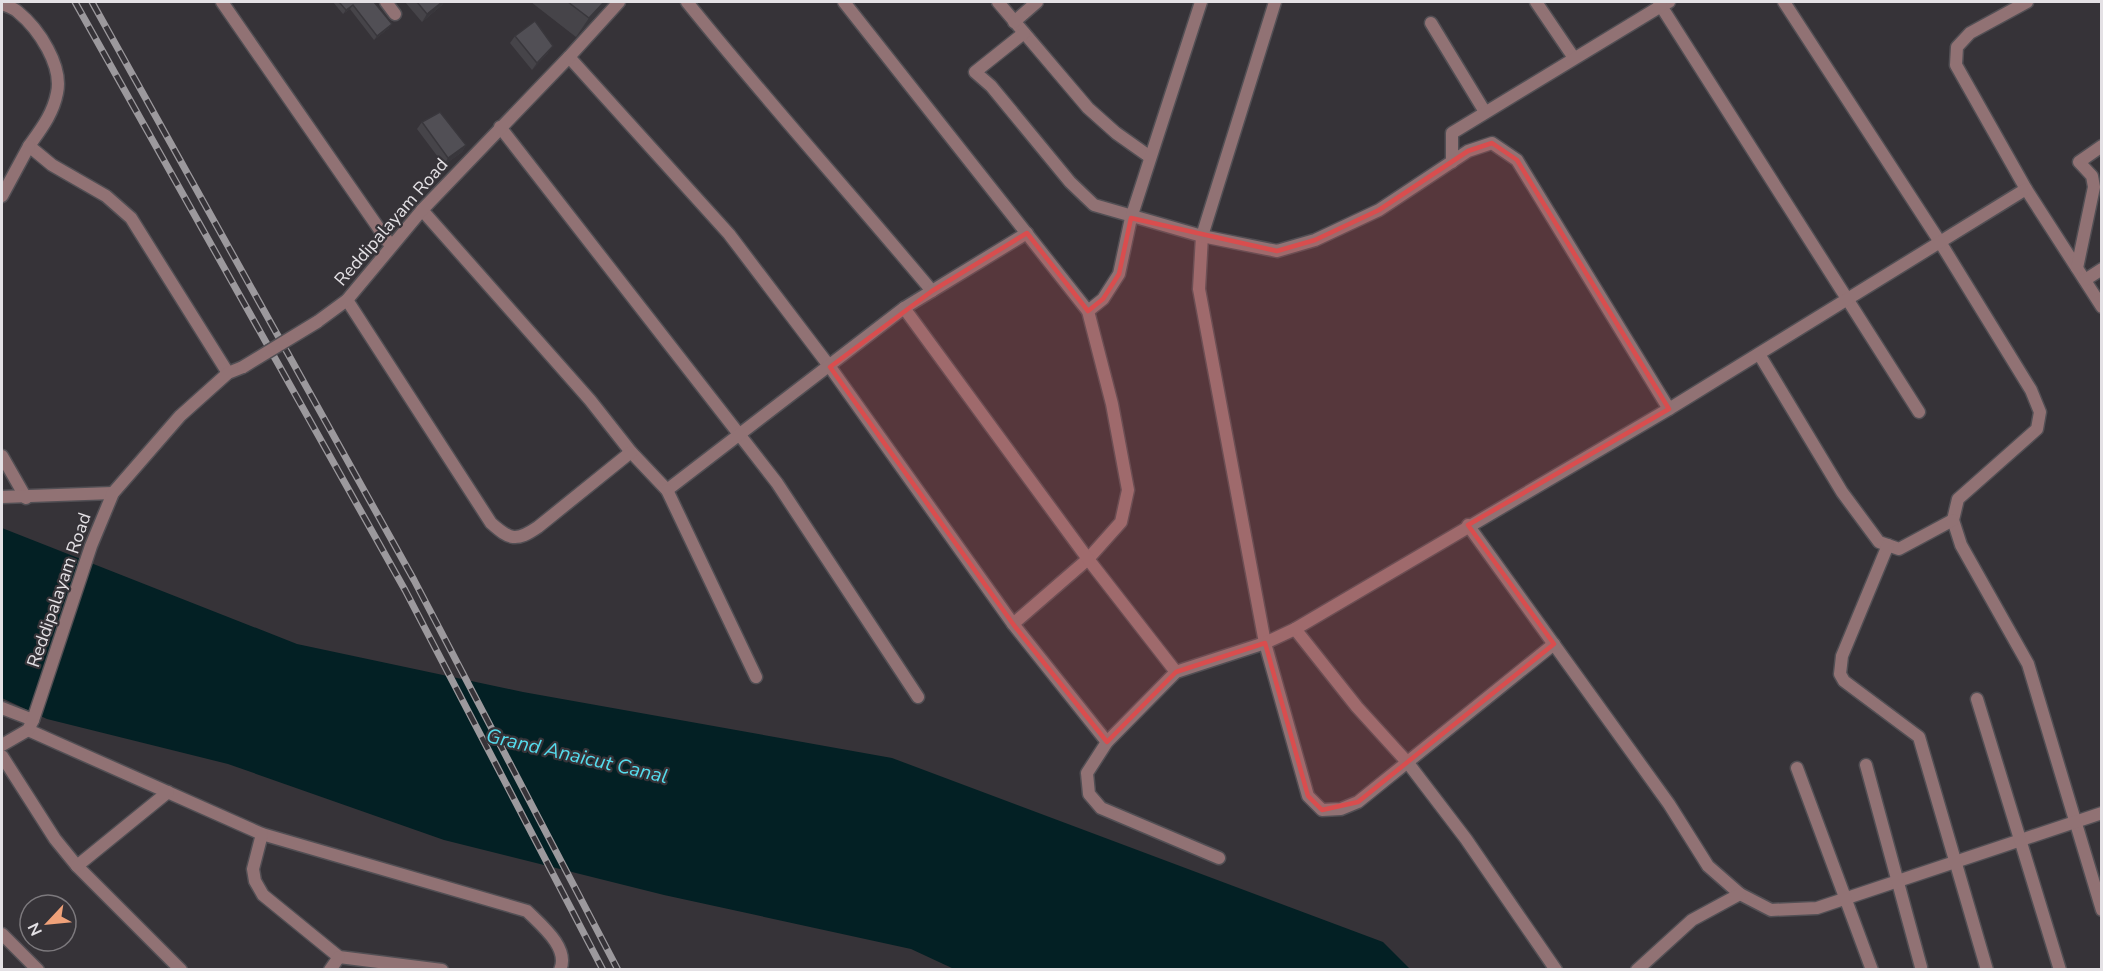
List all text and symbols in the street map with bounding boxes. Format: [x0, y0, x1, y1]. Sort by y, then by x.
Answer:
street label: Reddipalayam Road [329, 153, 453, 291]
street label: Reddipalayam Road [21, 510, 97, 670]
water label: Grand Anaicut Canal [483, 722, 671, 790]
north arrow [18, 893, 78, 953]
text: N [23, 919, 48, 939]

